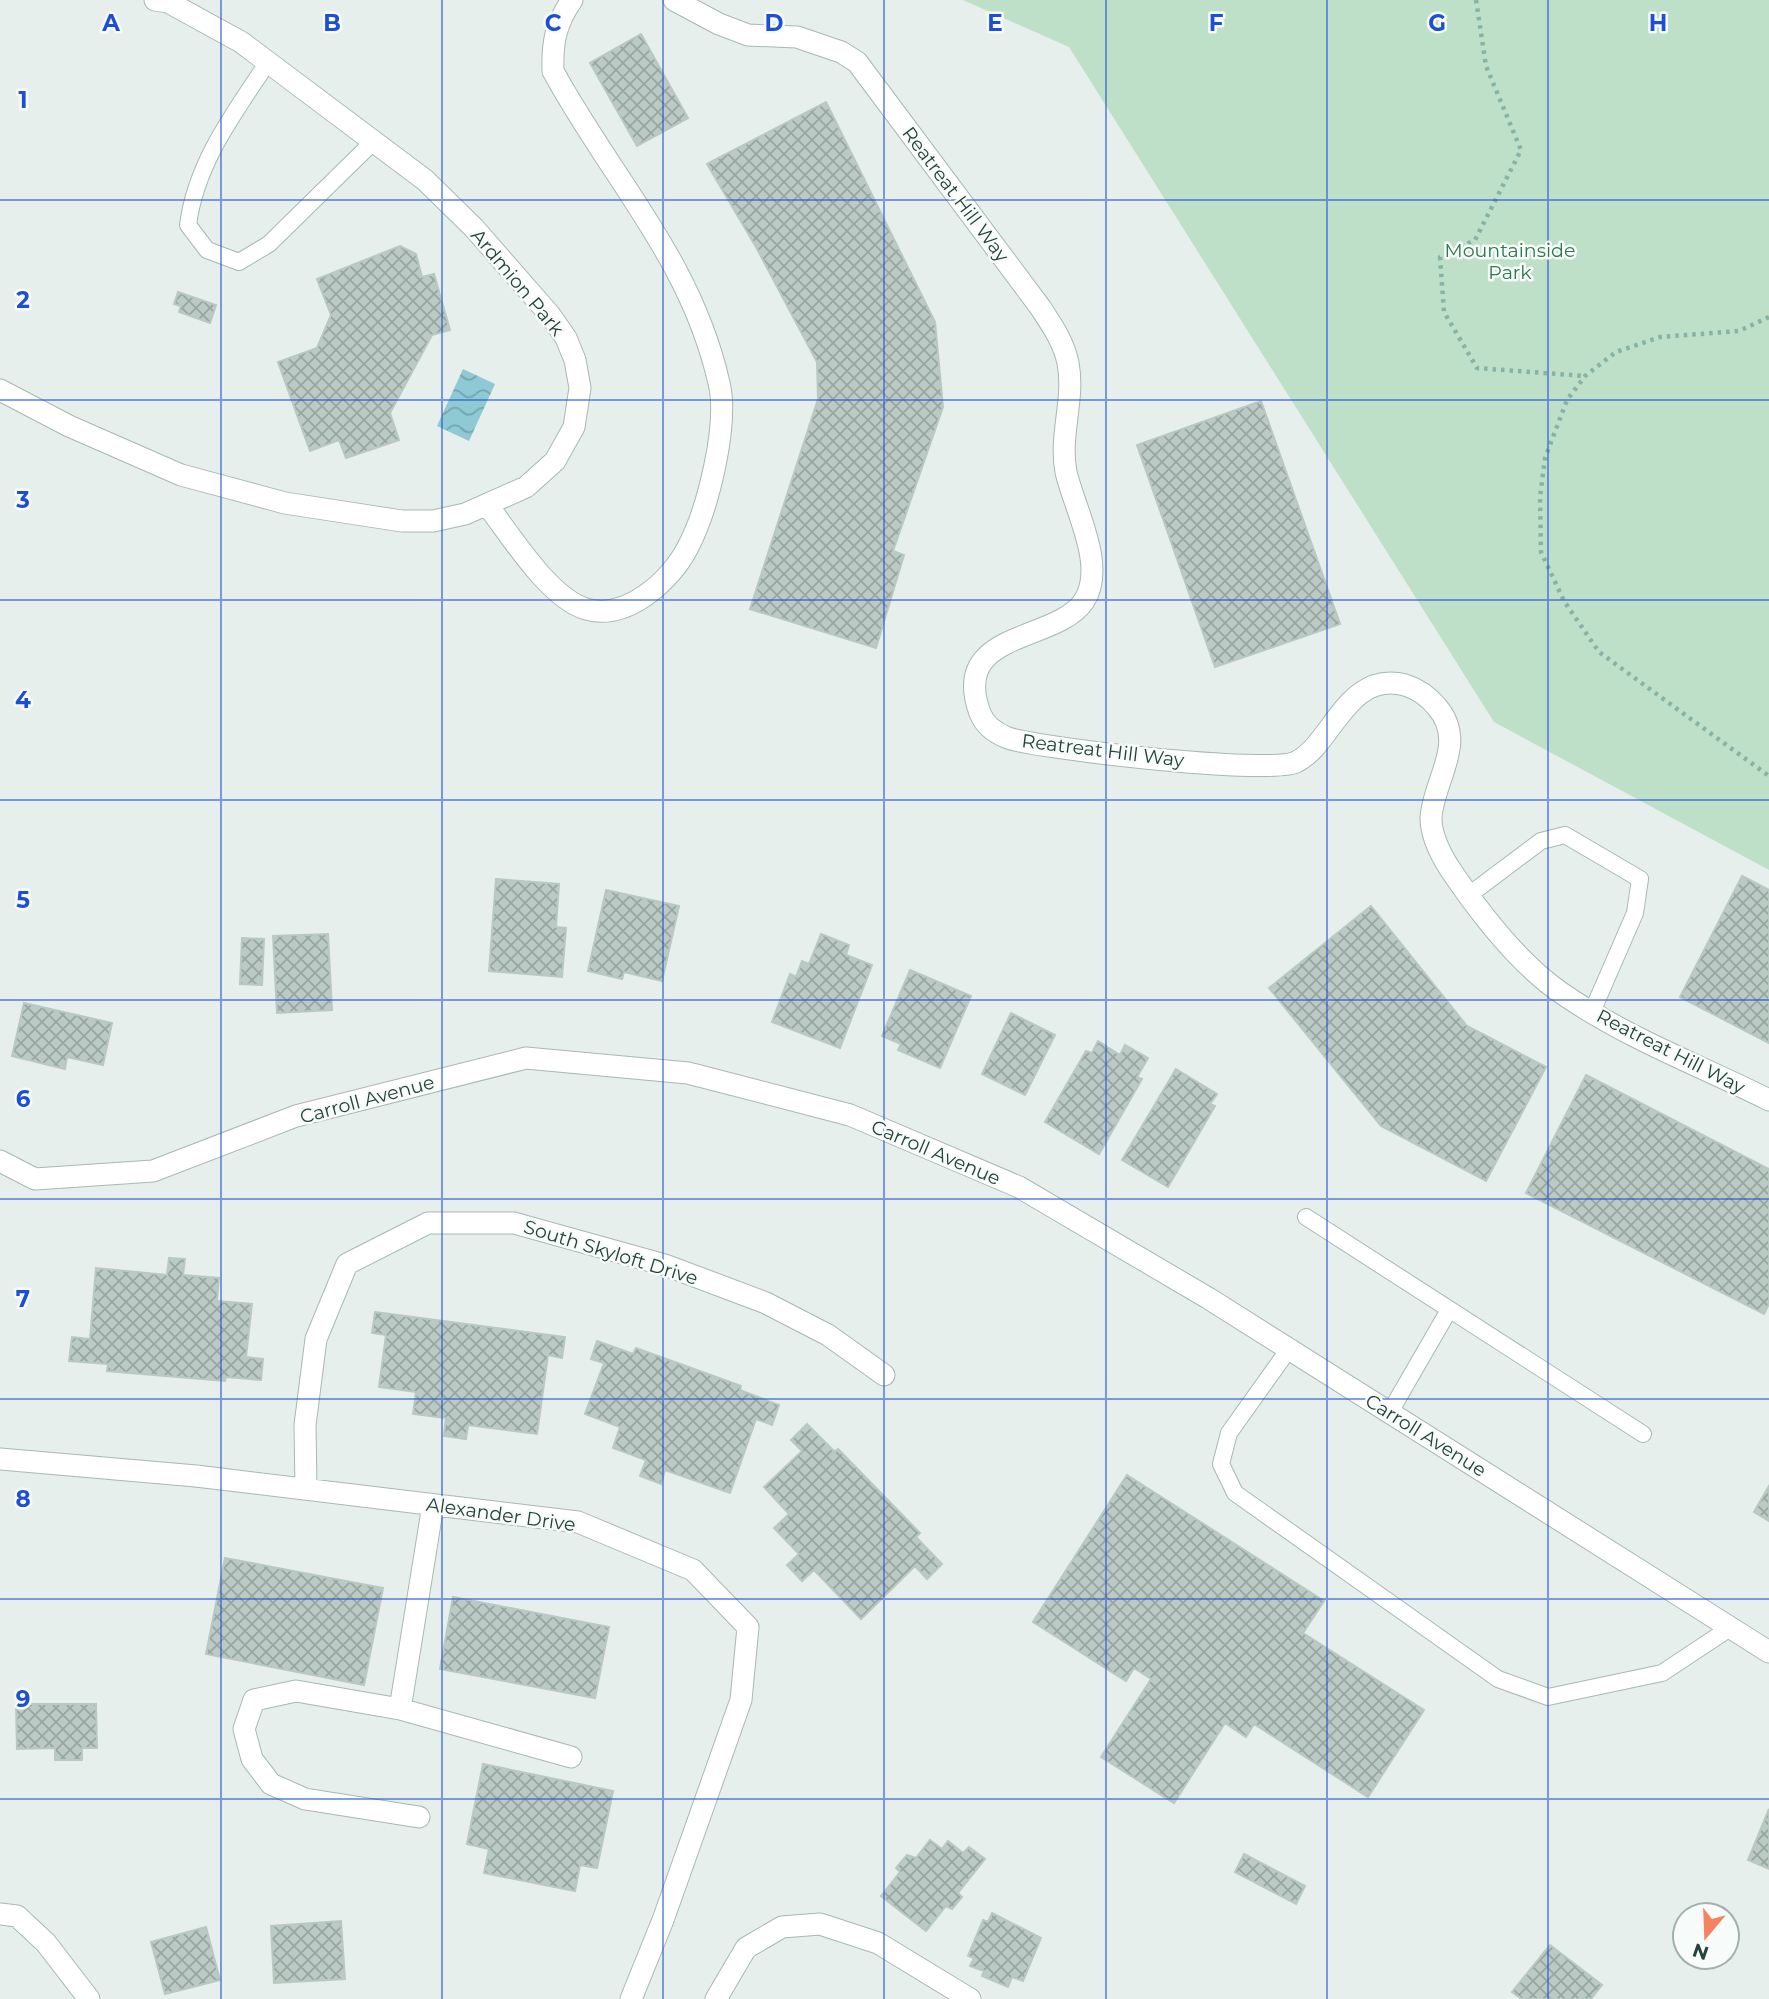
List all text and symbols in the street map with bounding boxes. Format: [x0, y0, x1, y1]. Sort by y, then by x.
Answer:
text: A [101, 9, 120, 37]
text: B [323, 9, 341, 37]
text: C [545, 9, 562, 37]
text: D [765, 9, 784, 37]
text: E [987, 9, 1003, 37]
text: F [1209, 9, 1224, 37]
text: G [1428, 9, 1446, 37]
text: H [1649, 9, 1667, 37]
text: 1 [18, 86, 28, 114]
street label: Reatreat Hill Way [897, 122, 1014, 267]
street label: Ardmion Park [466, 224, 569, 341]
park label: Mountainside Park [1445, 239, 1575, 284]
text: 2 [16, 286, 30, 314]
text: 3 [15, 486, 30, 514]
text: 4 [15, 686, 31, 714]
street label: Reatreat Hill Way [1020, 729, 1186, 772]
text: 5 [16, 886, 30, 914]
street label: Reatreat Hill Way [1593, 1004, 1749, 1099]
street label: Carroll Avenue [297, 1070, 437, 1128]
text: 6 [16, 1085, 31, 1113]
street label: Carroll Avenue [868, 1115, 1004, 1190]
street label: South Skyloft Drive [521, 1215, 701, 1290]
text: 7 [16, 1285, 30, 1313]
street label: Carroll Avenue [1361, 1389, 1490, 1482]
text: 8 [15, 1485, 31, 1513]
street label: Alexander Drive [425, 1493, 577, 1536]
text: 9 [16, 1685, 30, 1713]
north arrow [1671, 1901, 1741, 1971]
text: N [1690, 1938, 1712, 1965]

